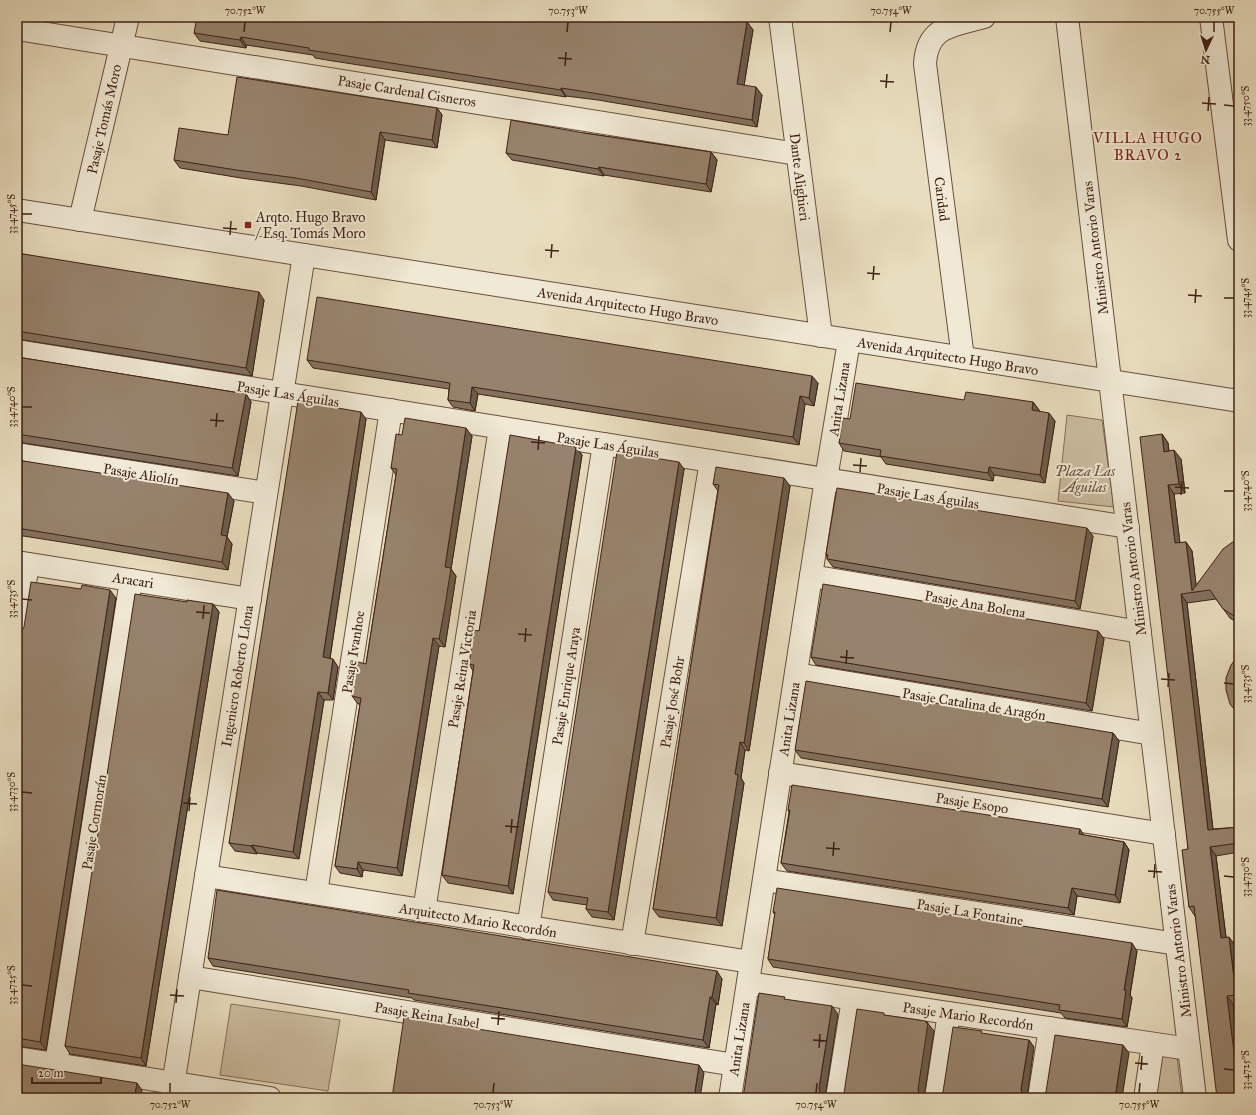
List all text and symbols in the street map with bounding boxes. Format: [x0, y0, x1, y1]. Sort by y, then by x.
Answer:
text: 70.752°W [225, 5, 266, 17]
text: 70.753°W [548, 5, 588, 17]
text: 70.754°W [870, 5, 912, 17]
text: 70.755°W [1194, 5, 1235, 17]
north arrow [1186, 30, 1226, 70]
text: N [1200, 53, 1210, 66]
street label: Pasaje Tomás Moro [84, 63, 125, 176]
street label: Pasaje Cardenal Cisneros [336, 72, 477, 111]
text: 33.4750°S [1240, 86, 1252, 126]
district label: VILLA HUGO BRAVO 2 [1092, 129, 1203, 164]
street label: Dante Alighieri [786, 132, 813, 222]
street label: Caridad [930, 176, 953, 222]
street label: Ministro Antorio Varas [1079, 180, 1112, 316]
text: 33.4745°S [6, 194, 18, 234]
place label: Arqto. Hugo Bravo / Esq. Tomás Moro [255, 209, 366, 243]
marker: Arqto. Hugo Bravo / Esq. Tomás Moro [243, 220, 253, 230]
text: 33.4745°S [1240, 278, 1252, 318]
street label: Avenida Arquitecto Hugo Bravo [535, 284, 720, 330]
street label: Avenida Arquitecto Hugo Bravo [855, 334, 1040, 380]
street label: Anita Lizana [825, 361, 854, 438]
street label: Pasaje Las Águilas [235, 376, 341, 411]
text: 33.4740°S [6, 386, 18, 428]
street label: Pasaje Las Águilas [555, 427, 661, 462]
street label: Pasaje Aliolín [102, 460, 180, 489]
park label: Plaza Las Águilas [1055, 463, 1116, 496]
text: 33.4740°S [1240, 470, 1252, 512]
street label: Pasaje Las Águilas [875, 478, 981, 513]
street label: Ministro Antorio Varas [1117, 501, 1150, 637]
street label: Aracari [110, 569, 155, 592]
text: 33.4735°S [6, 579, 18, 618]
street label: Pasaje Ana Bolena [923, 587, 1027, 622]
street label: Ingeniero Roberto Llona [218, 604, 257, 748]
street label: Pasaje Ivanhoe [339, 609, 368, 695]
street label: Pasaje Reina Victoria [445, 609, 480, 729]
street label: Pasaje Enrique Araya [549, 626, 585, 747]
street label: Pasaje José Bohr [657, 654, 689, 749]
text: 33.4735°S [1240, 664, 1252, 703]
street label: Anita Lizana [775, 681, 804, 758]
street label: Pasaje Catalina de Aragón [901, 685, 1047, 724]
text: 33.4730°S [6, 772, 18, 812]
street label: Pasaje Cormorán [79, 773, 110, 871]
street label: Pasaje Esopo [934, 789, 1010, 818]
text: 33.4730°S [1240, 857, 1252, 897]
street label: Ministro Antorio Varas [1162, 883, 1195, 1019]
street label: Pasaje La Fontaine [915, 896, 1025, 929]
street label: Arquitecto Mario Recordón [397, 899, 558, 942]
text: 33.4725°S [6, 965, 18, 1005]
street label: Pasaje Reina Isabel [373, 999, 481, 1032]
street label: Pasaje Mario Recordón [901, 999, 1035, 1034]
street label: Anita Lizana [725, 1001, 754, 1078]
text: 33.4725°S [1240, 1050, 1252, 1090]
scale bar [32, 1059, 101, 1085]
text: 20 m [38, 1066, 64, 1080]
text: 70.752°W [150, 1099, 191, 1111]
text: 70.753°W [473, 1099, 513, 1111]
text: 70.754°W [795, 1099, 837, 1111]
text: 70.755°W [1119, 1099, 1160, 1111]

